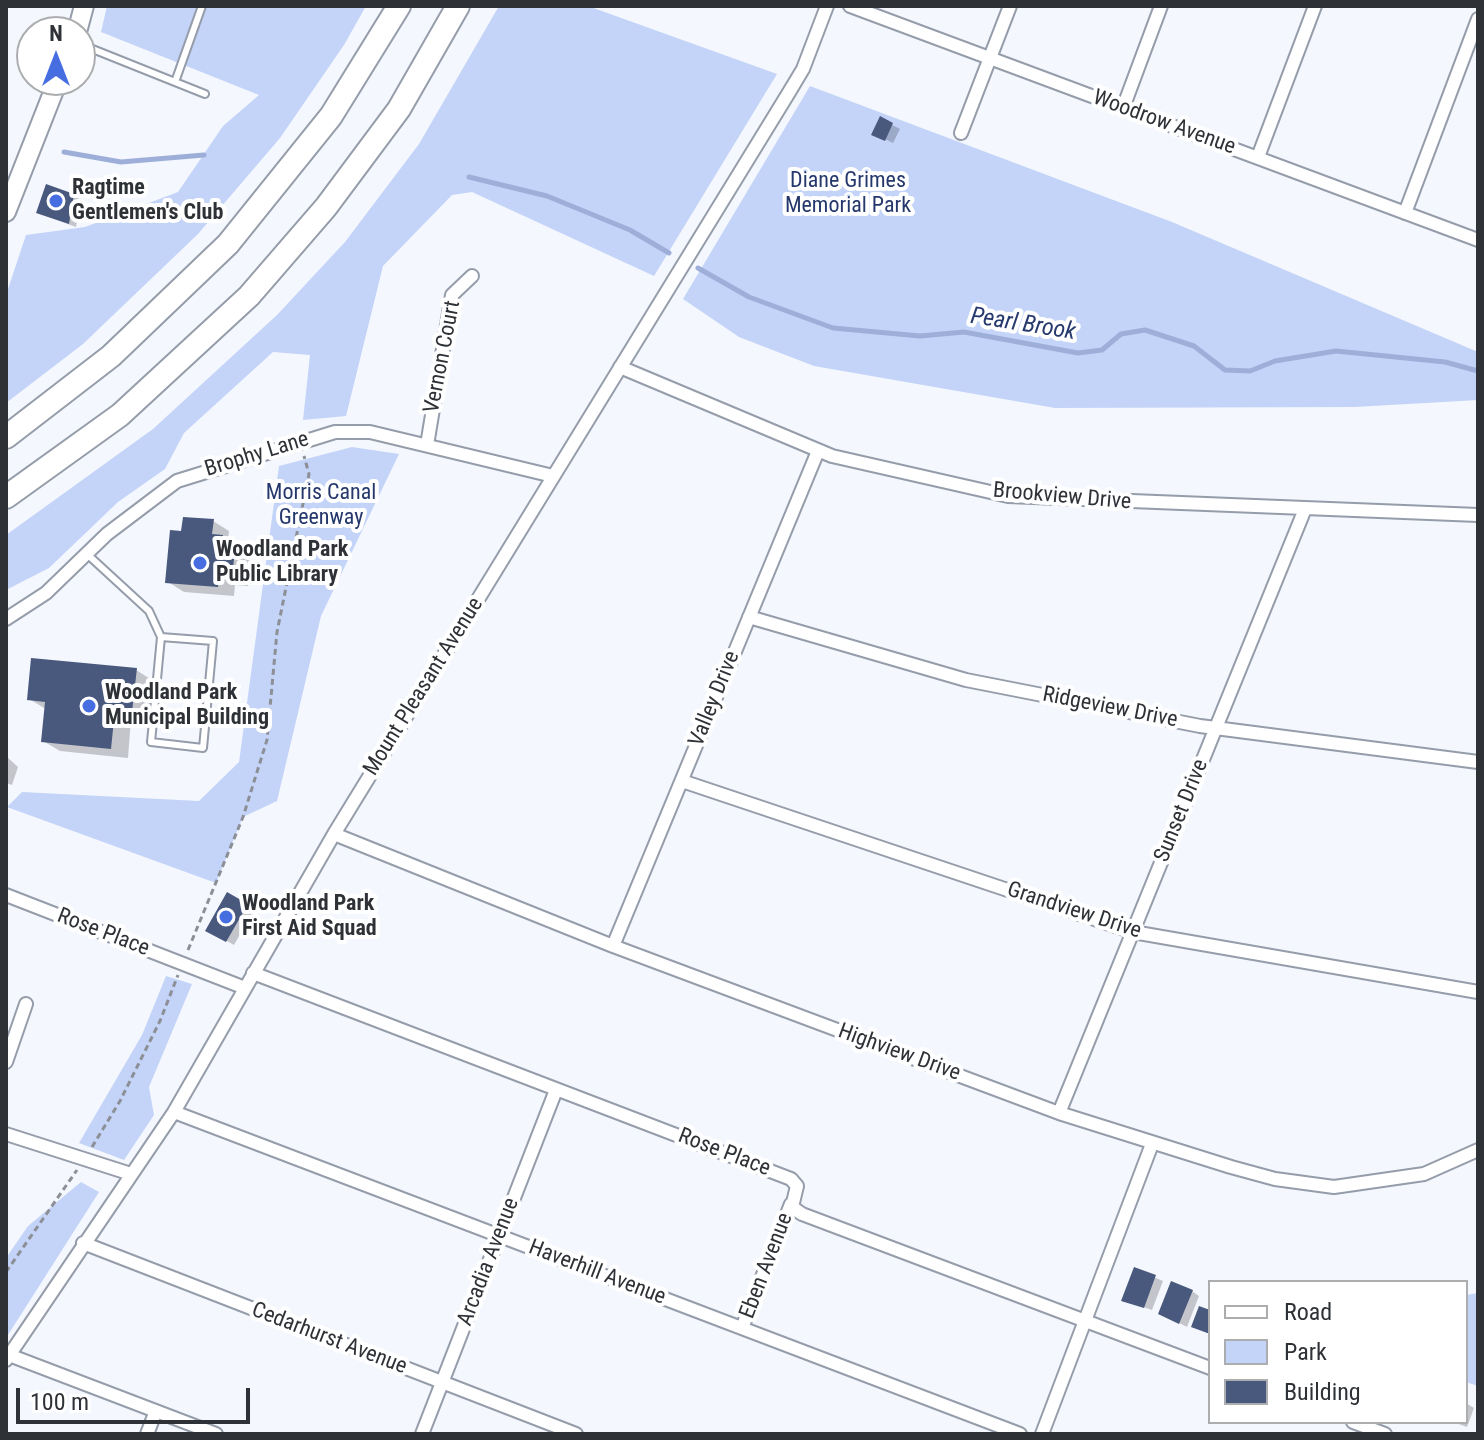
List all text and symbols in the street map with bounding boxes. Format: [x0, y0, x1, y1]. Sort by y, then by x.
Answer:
north arrow [16, 16, 96, 96]
text: N [49, 21, 63, 46]
street label: Woodrow Avenue [1089, 85, 1239, 161]
park label: Diane Grimes Memorial Park [785, 168, 911, 220]
place label: Ragtime Gentlemen's Club [72, 175, 223, 226]
marker: Ragtime Gentlemen's Club [47, 192, 65, 210]
street label: Vernon Court [419, 298, 467, 416]
water label: Pearl Brook [968, 302, 1078, 348]
street label: Brophy Lane [202, 427, 312, 483]
street label: Brookview Drive [992, 478, 1132, 516]
park label: Morris Canal Greenway [266, 480, 376, 532]
place label: Woodland Park Public Library [216, 537, 348, 588]
marker: Woodland Park Public Library [191, 554, 209, 572]
street label: Mount Pleasant Avenue [359, 593, 489, 781]
street label: Valley Drive [684, 647, 746, 751]
place label: Woodland Park Municipal Building [105, 680, 269, 732]
street label: Ridgeview Drive [1040, 682, 1180, 734]
marker: Woodland Park Municipal Building [80, 697, 98, 715]
street label: Sunset Drive [1149, 756, 1215, 866]
street label: Grandview Drive [1004, 877, 1144, 945]
place label: Woodland Park First Aid Squad [242, 891, 377, 942]
street label: Rose Place [53, 903, 153, 963]
marker: Woodland Park First Aid Squad [217, 908, 235, 926]
street label: Highview Drive [834, 1019, 964, 1087]
street label: Rose Place [674, 1123, 774, 1183]
street label: Arcadia Avenue [453, 1194, 525, 1330]
street label: Eben Avenue [735, 1209, 799, 1323]
street label: Haverhill Avenue [525, 1235, 669, 1311]
legend [1208, 1280, 1468, 1424]
street label: Cedarhurst Avenue [248, 1297, 410, 1381]
text: Road [1284, 1298, 1332, 1326]
text: Park [1284, 1338, 1327, 1366]
scale bar [20, 1372, 254, 1422]
text: Building [1284, 1378, 1361, 1406]
text: 100 m [30, 1388, 89, 1416]

